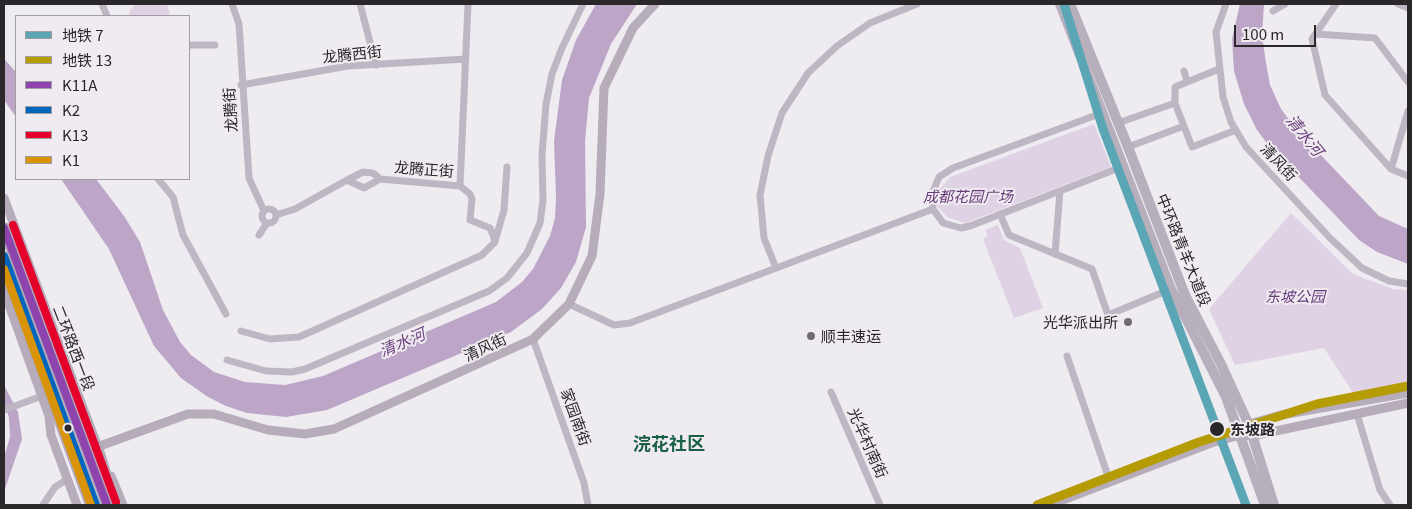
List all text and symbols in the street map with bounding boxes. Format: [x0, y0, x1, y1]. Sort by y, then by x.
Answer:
legend [15, 15, 190, 180]
scale bar [1237, 15, 1320, 47]
text: 100 m [1242, 23, 1284, 44]
text: 地铁 7 [62, 24, 104, 45]
street label: 龙腾西街 [321, 42, 383, 66]
text: 地铁 13 [62, 49, 112, 70]
text: K11A [62, 74, 97, 95]
street label: 龙腾街 [219, 87, 241, 133]
text: K2 [62, 99, 80, 120]
water label: 清水河 [1282, 110, 1328, 160]
text: K13 [62, 124, 88, 145]
street label: 清风街 [1257, 139, 1301, 185]
text: K1 [62, 149, 80, 170]
street label: 龙腾正街 [393, 158, 455, 180]
park label: 成都花园广场 [923, 187, 1013, 205]
street label: 中环路青羊大道段 [1153, 191, 1215, 309]
park label: 东坡公园 [1265, 287, 1325, 305]
street label: 二环路西一段 [49, 303, 99, 393]
place label: 光华派出所 [1043, 313, 1118, 331]
marker: 光华派出所 [1122, 316, 1134, 328]
water label: 清水河 [376, 324, 428, 360]
place label: 顺丰速运 [821, 327, 881, 345]
street label: 清风街 [461, 329, 509, 365]
marker: 顺丰速运 [805, 330, 817, 342]
street label: 家园南街 [557, 386, 595, 448]
street label: 光华村南街 [845, 405, 891, 481]
marker: 东坡路 [1208, 420, 1226, 438]
place label: 东坡路 [1230, 420, 1275, 438]
unlabelled marker [63, 423, 73, 433]
district label: 浣花社区 [633, 432, 705, 454]

